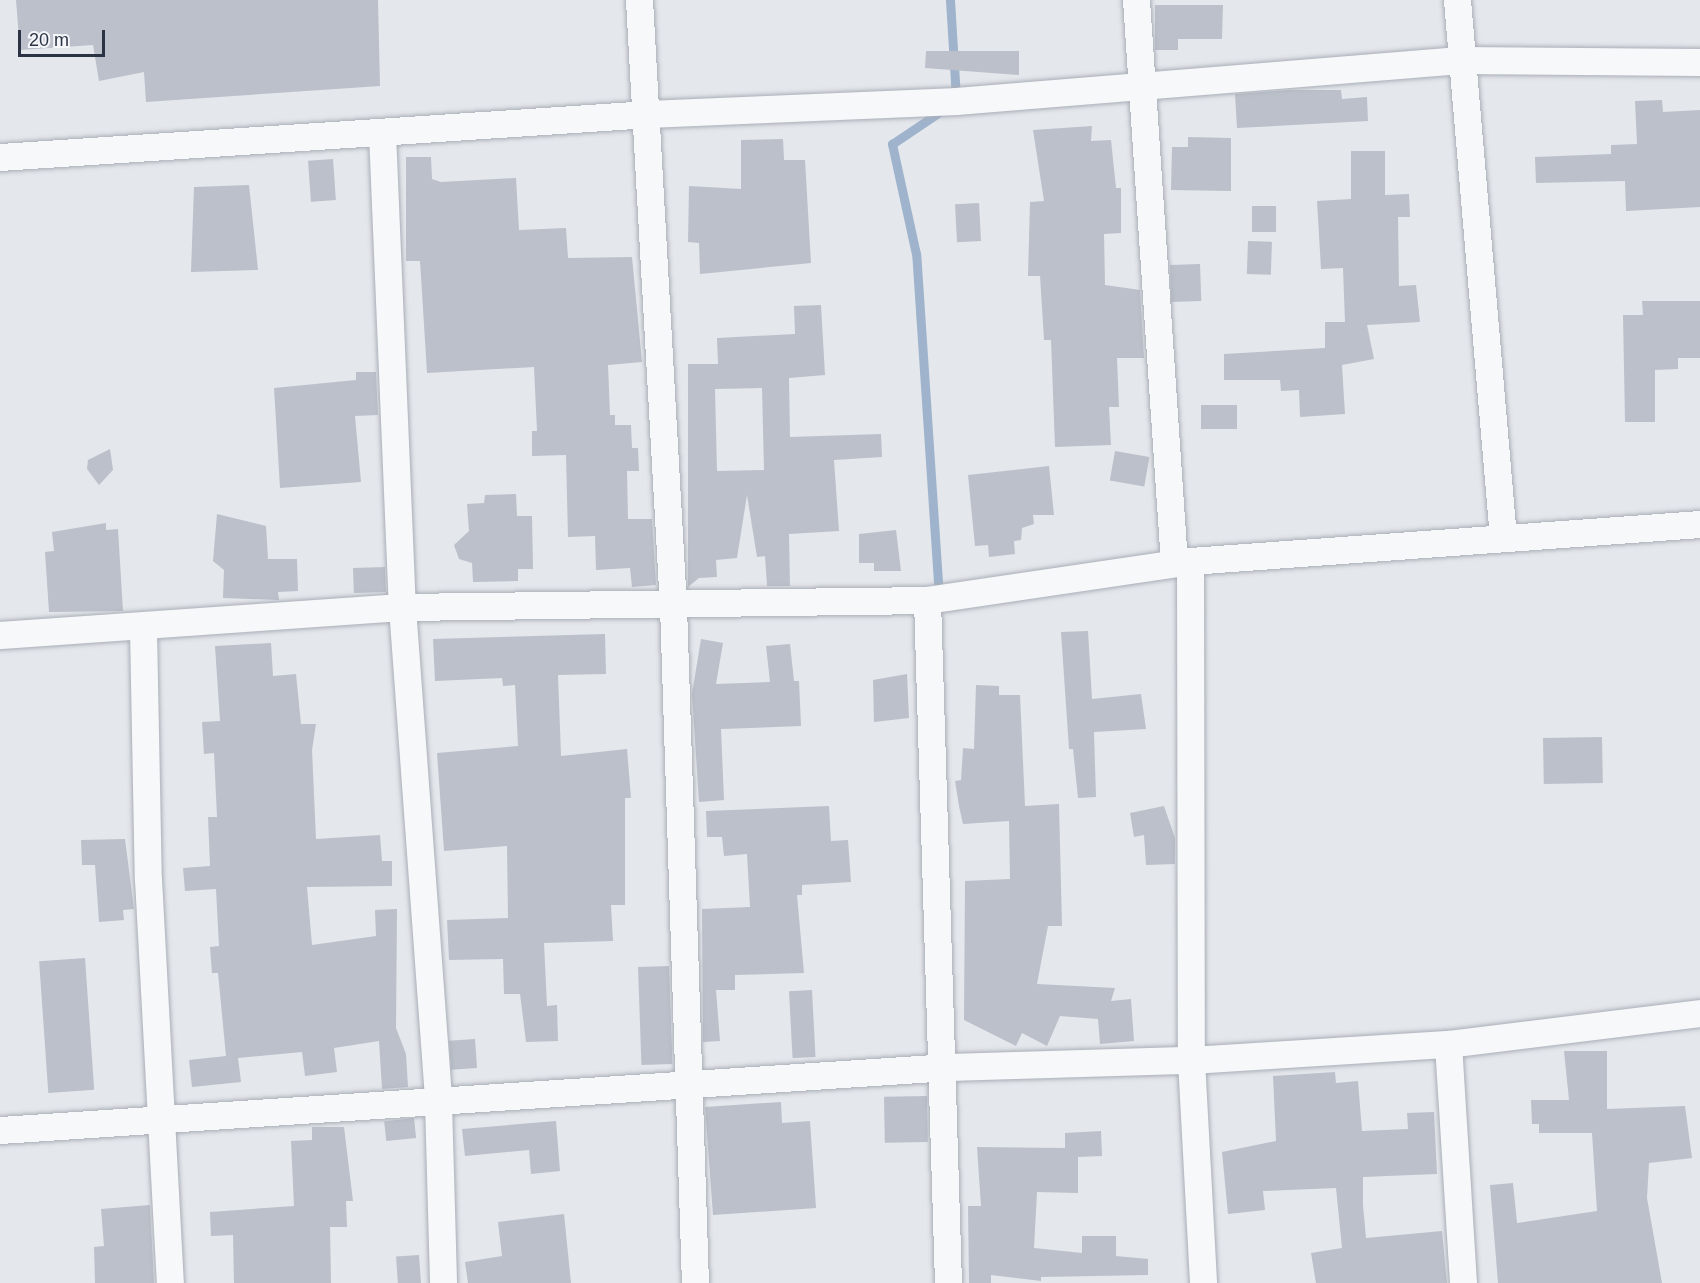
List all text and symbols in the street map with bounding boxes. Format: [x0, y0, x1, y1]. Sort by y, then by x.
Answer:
scale bar [21, 18, 108, 56]
text: 20 m [29, 30, 69, 50]

